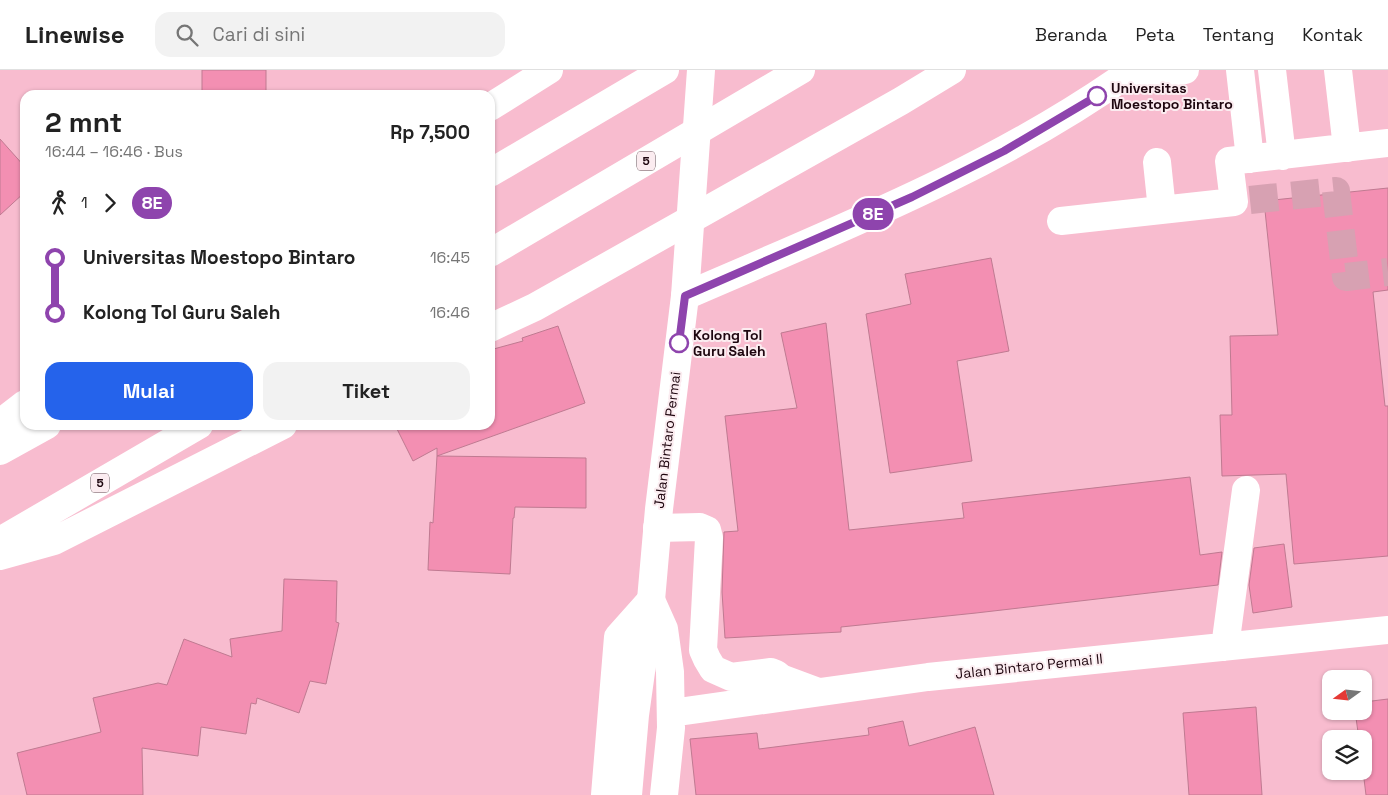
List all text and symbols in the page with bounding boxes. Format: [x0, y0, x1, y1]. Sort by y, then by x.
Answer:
search box [155, 12, 505, 57]
text: Linewise [25, 19, 125, 50]
icon: search [173, 21, 201, 49]
text: Cari di sini [213, 22, 305, 47]
text: Beranda [1035, 23, 1107, 46]
text: Peta [1135, 23, 1175, 46]
text: Tentang [1203, 23, 1274, 46]
text: Kontak [1302, 23, 1363, 46]
place label: Universitas Moestopo Bintaro [1111, 79, 1233, 113]
marker: Universitas Moestopo Bintaro [1087, 86, 1107, 106]
text: 2 mnt [45, 104, 122, 140]
text: Rp 7,500 [390, 120, 470, 145]
text: 16:44 – 16:46 · Bus [45, 141, 183, 162]
road number: 5 [637, 152, 655, 170]
icon: walk [45, 189, 73, 217]
icon: forward [96, 189, 124, 217]
text: 8E [142, 191, 162, 214]
text: 1 [81, 192, 88, 213]
line badge: 8E [850, 198, 896, 230]
text: 8E [863, 202, 883, 225]
text: Universitas Moestopo Bintaro [83, 245, 356, 270]
text: 16:45 [430, 247, 470, 268]
text: Kolong Tol Guru Saleh [83, 300, 280, 325]
text: 16:46 [430, 302, 470, 323]
place label: Kolong Tol Guru Saleh [693, 326, 766, 360]
marker: Kolong Tol Guru Saleh [669, 333, 689, 353]
button: Mulai [45, 362, 253, 420]
button: Tiket [263, 362, 470, 420]
street label: Jalan Bintaro Permai [650, 371, 684, 509]
road number: 5 [91, 473, 109, 492]
street label: Jalan Bintaro Permai II [954, 649, 1104, 683]
north arrow [1322, 670, 1372, 720]
map controls [1322, 670, 1372, 780]
button: layers [1322, 730, 1372, 780]

